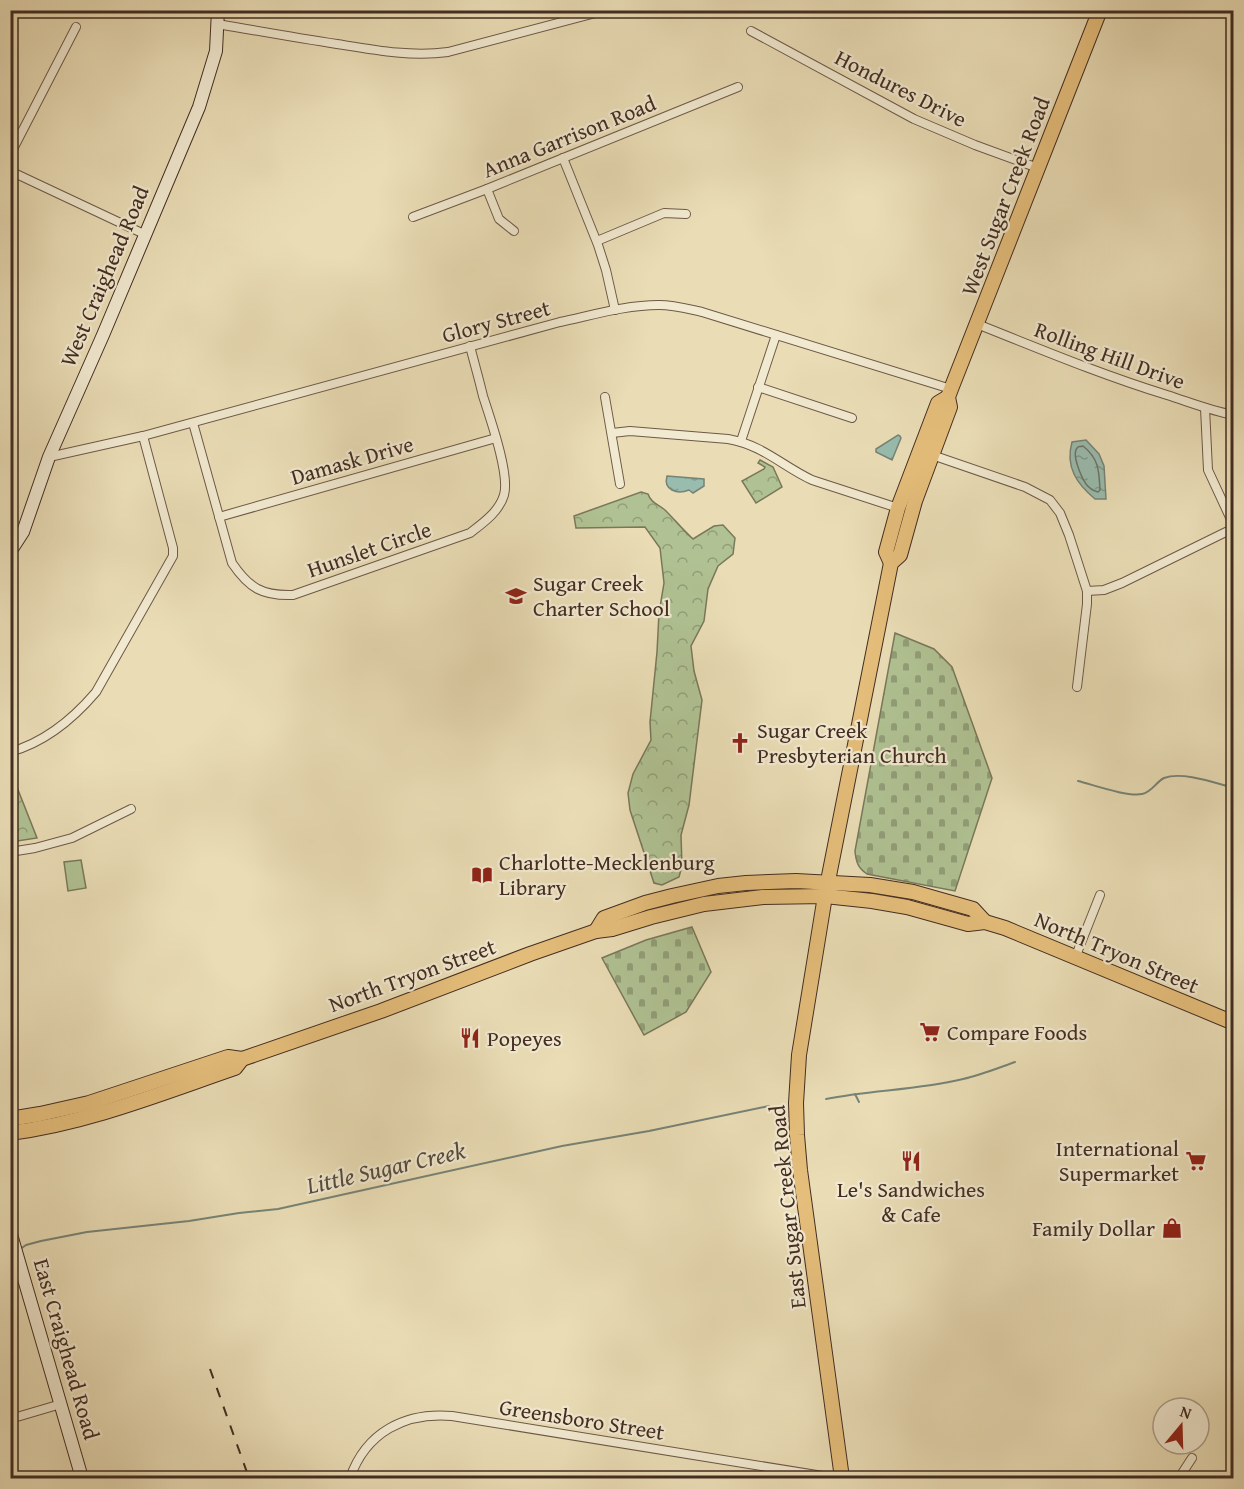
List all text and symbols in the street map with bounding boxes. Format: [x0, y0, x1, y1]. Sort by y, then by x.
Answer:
street label: Hondures Drive [830, 41, 972, 135]
street label: Anna Garrison Road [478, 87, 661, 185]
street label: West Sugar Creek Road [952, 92, 1058, 300]
street label: West Craighead Road [51, 180, 157, 371]
street label: Glory Street [438, 291, 554, 351]
street label: Rolling Hill Drive [1030, 313, 1190, 397]
street label: Damask Drive [287, 427, 417, 493]
street label: Hunslet Circle [303, 513, 435, 585]
place label: Sugar Creek Charter School [533, 567, 670, 624]
school or university icon: Sugar Creek Charter School [504, 584, 528, 608]
place label: Sugar Creek Presbyterian Church [757, 714, 947, 771]
church icon: Sugar Creek Presbyterian Church [728, 731, 752, 755]
place label: Charlotte-Mecklenburg Library [499, 846, 715, 903]
library icon: Charlotte-Mecklenburg Library [470, 863, 494, 887]
street label: North Tryon Street [1030, 903, 1204, 1001]
street label: North Tryon Street [324, 930, 500, 1020]
place label: Compare Foods [947, 1016, 1087, 1048]
supermarket icon: Compare Foods [918, 1020, 942, 1044]
place label: Popeyes [487, 1022, 562, 1054]
restaurant icon: Popeyes [458, 1026, 482, 1050]
street label: East Sugar Creek Road [760, 1104, 814, 1310]
water label: Little Sugar Creek [302, 1132, 469, 1203]
place label: International Supermarket [1056, 1132, 1179, 1189]
restaurant icon: Le's Sandwiches & Cafe [899, 1149, 923, 1173]
supermarket icon: International Supermarket [1184, 1149, 1208, 1173]
place label: Le's Sandwiches & Cafe [837, 1173, 985, 1230]
place label: Family Dollar [1032, 1212, 1155, 1244]
shop icon: Family Dollar [1160, 1216, 1184, 1240]
street label: East Craighead Road [26, 1255, 108, 1443]
street label: Greensboro Street [497, 1390, 667, 1448]
north arrow [1151, 1396, 1211, 1456]
text: N [1177, 1399, 1195, 1425]

